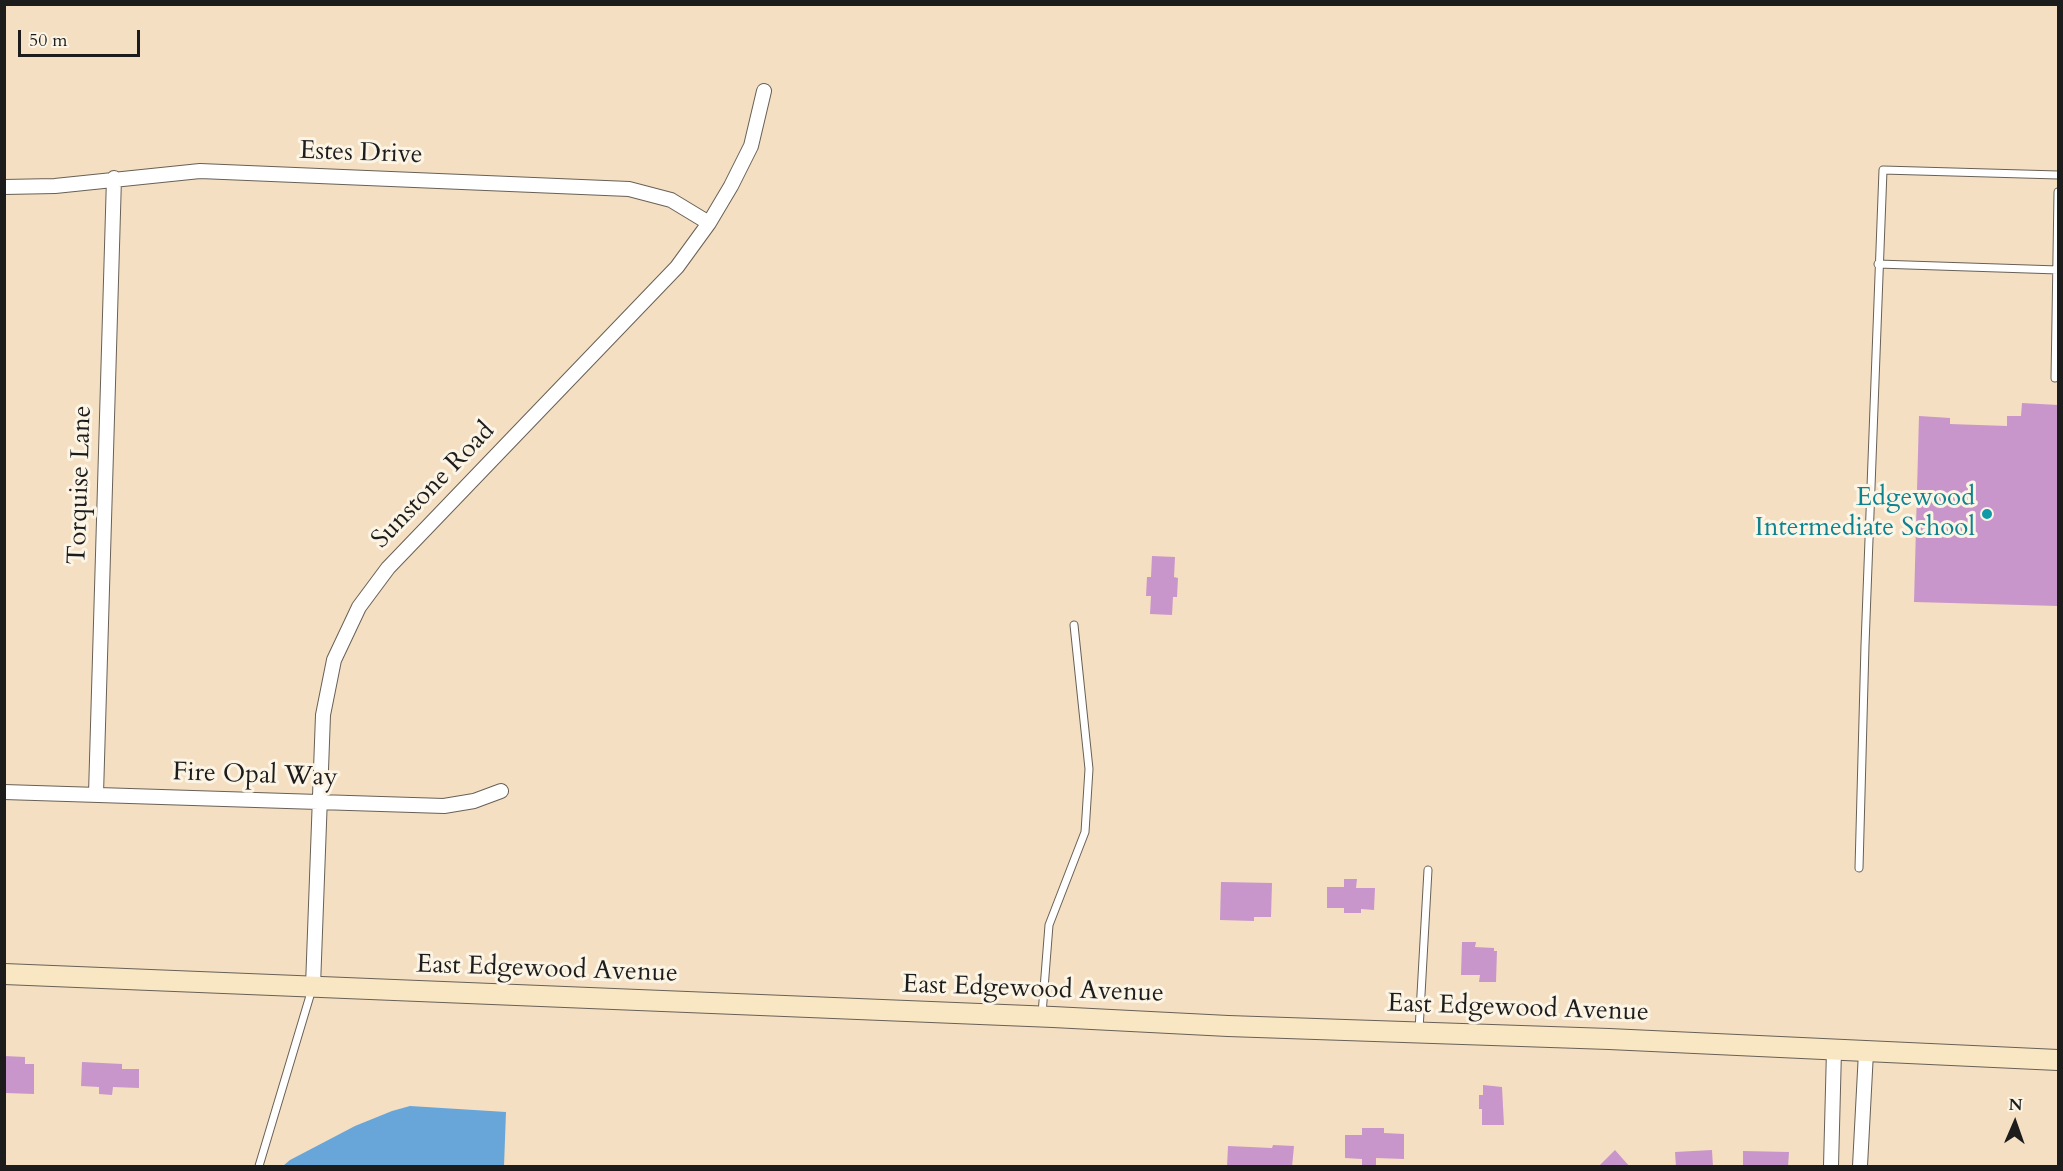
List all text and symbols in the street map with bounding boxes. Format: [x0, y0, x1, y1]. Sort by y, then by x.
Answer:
scale bar [21, 18, 142, 56]
text: 50 m [29, 28, 68, 53]
street label: Estes Drive [299, 136, 423, 172]
street label: Torquise Lane [63, 405, 99, 565]
street label: Sunstone Road [366, 416, 502, 556]
place label: Edgewood Intermediate School [1755, 483, 1975, 544]
marker: Edgewood Intermediate School [1980, 507, 1994, 521]
street label: Fire Opal Way [172, 758, 338, 794]
street label: East Edgewood Avenue [416, 950, 678, 990]
street label: East Edgewood Avenue [902, 970, 1164, 1010]
street label: East Edgewood Avenue [1387, 989, 1649, 1029]
north arrow [1985, 1093, 2045, 1153]
text: N [2008, 1094, 2023, 1116]

